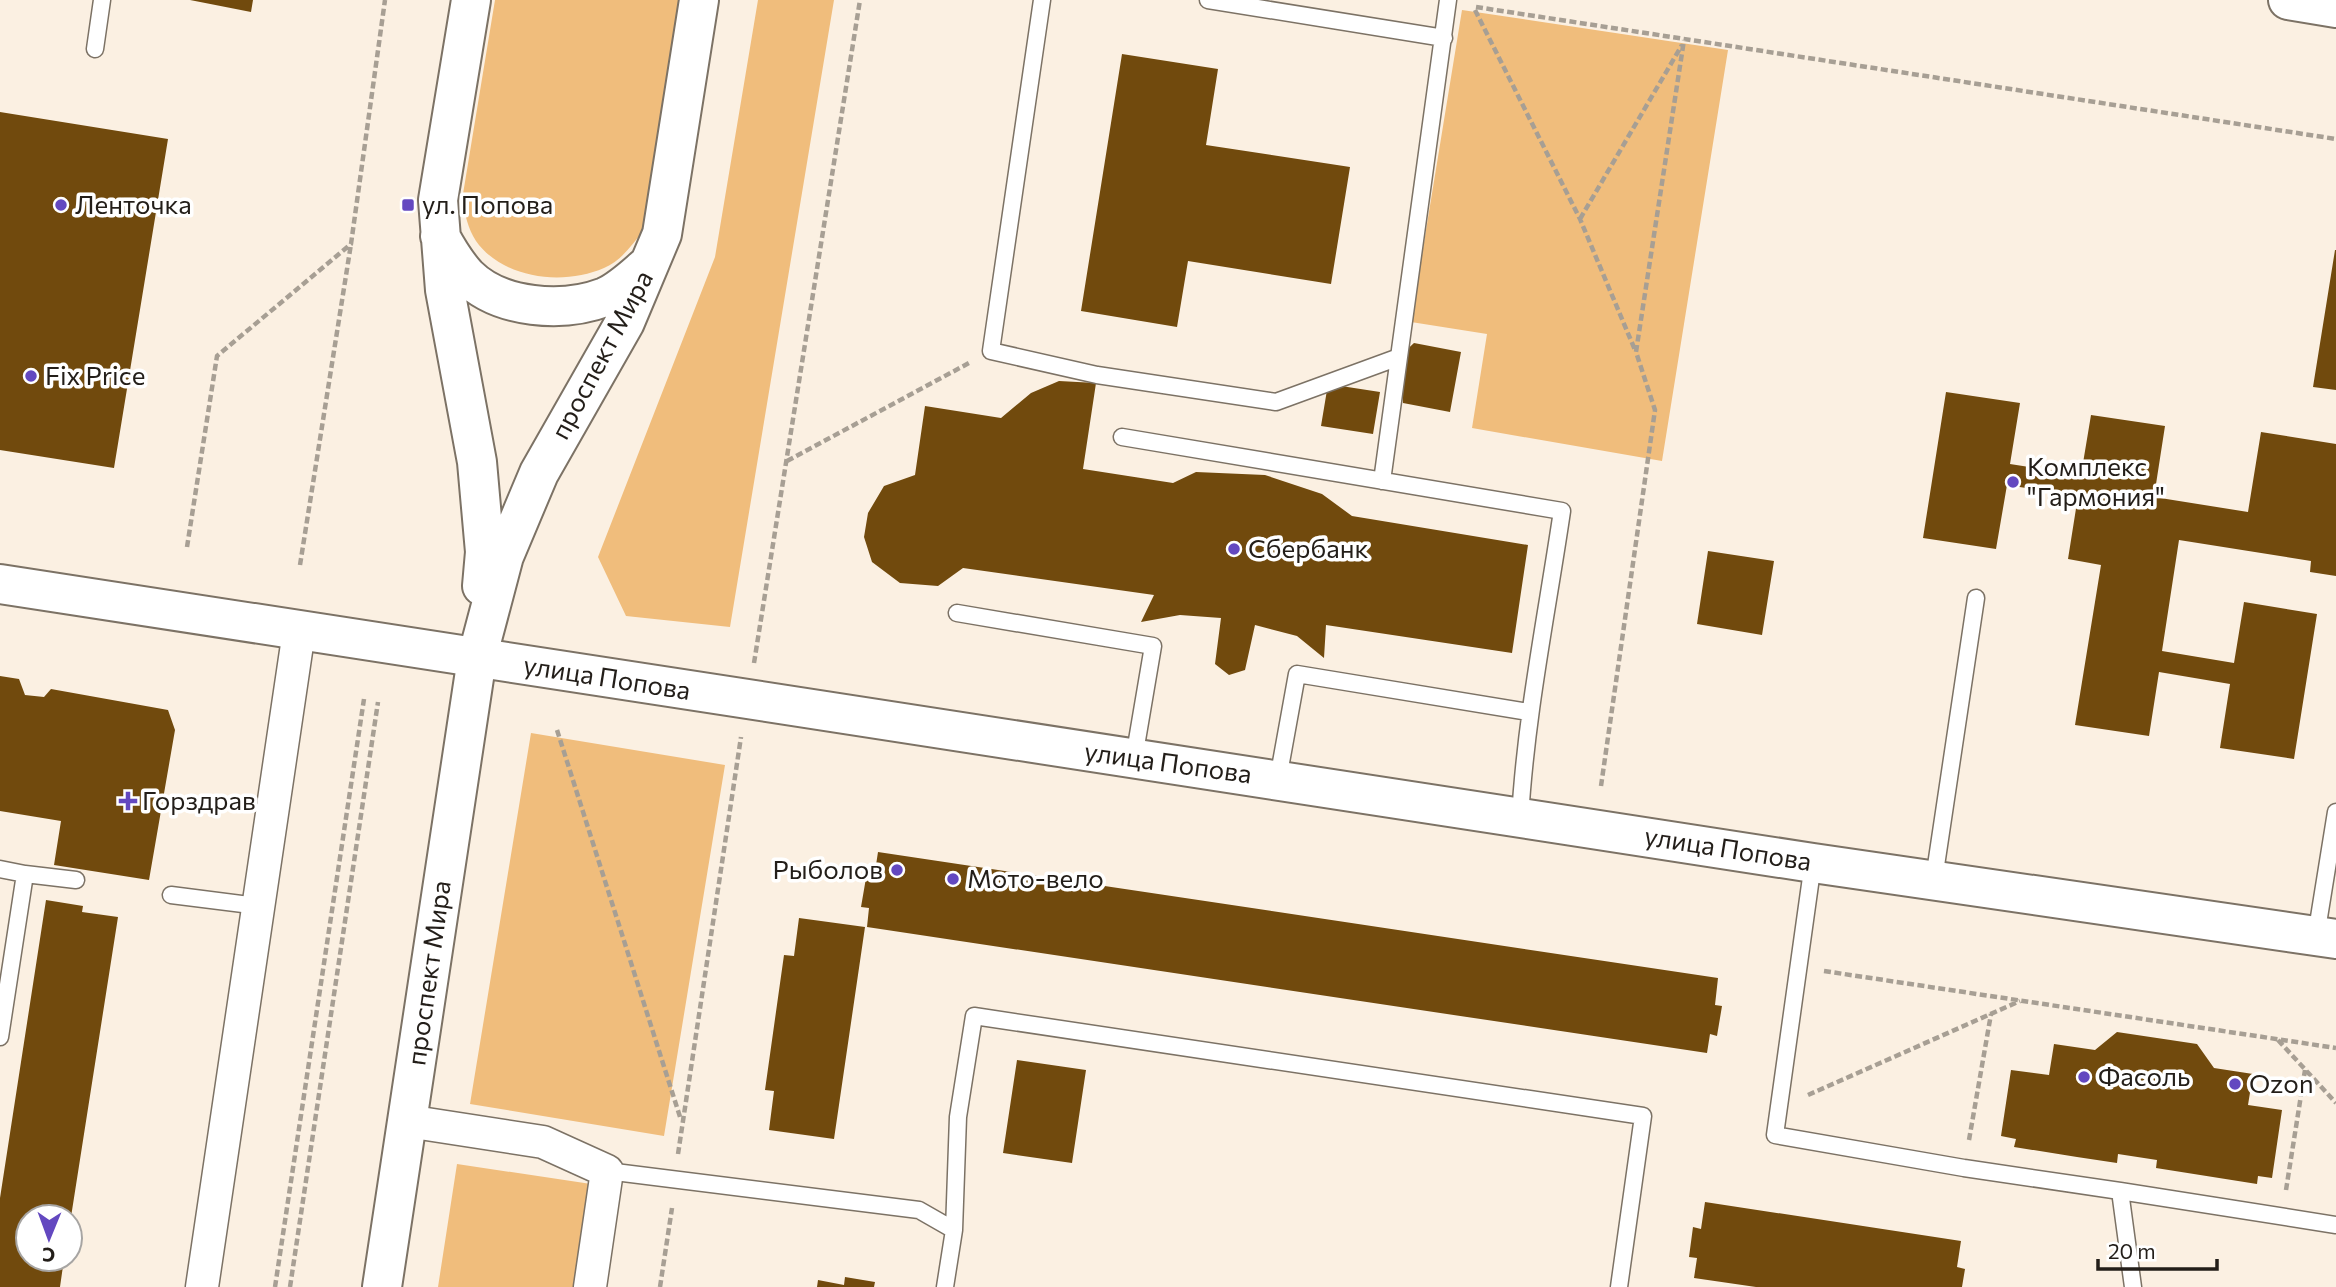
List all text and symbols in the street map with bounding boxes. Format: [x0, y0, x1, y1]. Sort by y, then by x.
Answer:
place label: Ленточка [75, 188, 192, 219]
place label: ул. Попова [422, 188, 553, 219]
marker: Ленточка [53, 197, 69, 213]
marker: ул. Попова [400, 197, 416, 213]
street label: проспект Мира [543, 265, 658, 444]
place label: Fix Price [45, 359, 145, 390]
marker: Fix Price [23, 368, 39, 384]
place label: Комплекс "Гармония" [2027, 450, 2165, 511]
marker: Комплекс "Гармония" [2005, 474, 2021, 490]
place label: Сбербанк [1248, 532, 1369, 563]
marker: Сбербанк [1226, 541, 1242, 557]
street label: улица Попова [522, 648, 693, 705]
street label: улица Попова [1083, 734, 1254, 789]
place label: Горздрав [142, 784, 256, 815]
marker: Горздрав [120, 793, 136, 809]
street label: улица Попова [1643, 819, 1814, 876]
place label: Рыболов [772, 853, 883, 884]
marker: Рыболов [889, 862, 905, 878]
place label: Мото-вело [967, 862, 1104, 893]
marker: Мото-вело [945, 871, 961, 887]
street label: проспект Мира [399, 878, 456, 1067]
place label: Фасоль [2098, 1060, 2190, 1091]
place label: Ozon [2249, 1067, 2314, 1098]
marker: Фасоль [2076, 1069, 2092, 1085]
marker: Ozon [2227, 1076, 2243, 1092]
north arrow [14, 1203, 84, 1273]
scale bar [2098, 1228, 2217, 1272]
text: 20 m [2108, 1238, 2156, 1263]
text: С [42, 1244, 55, 1267]

